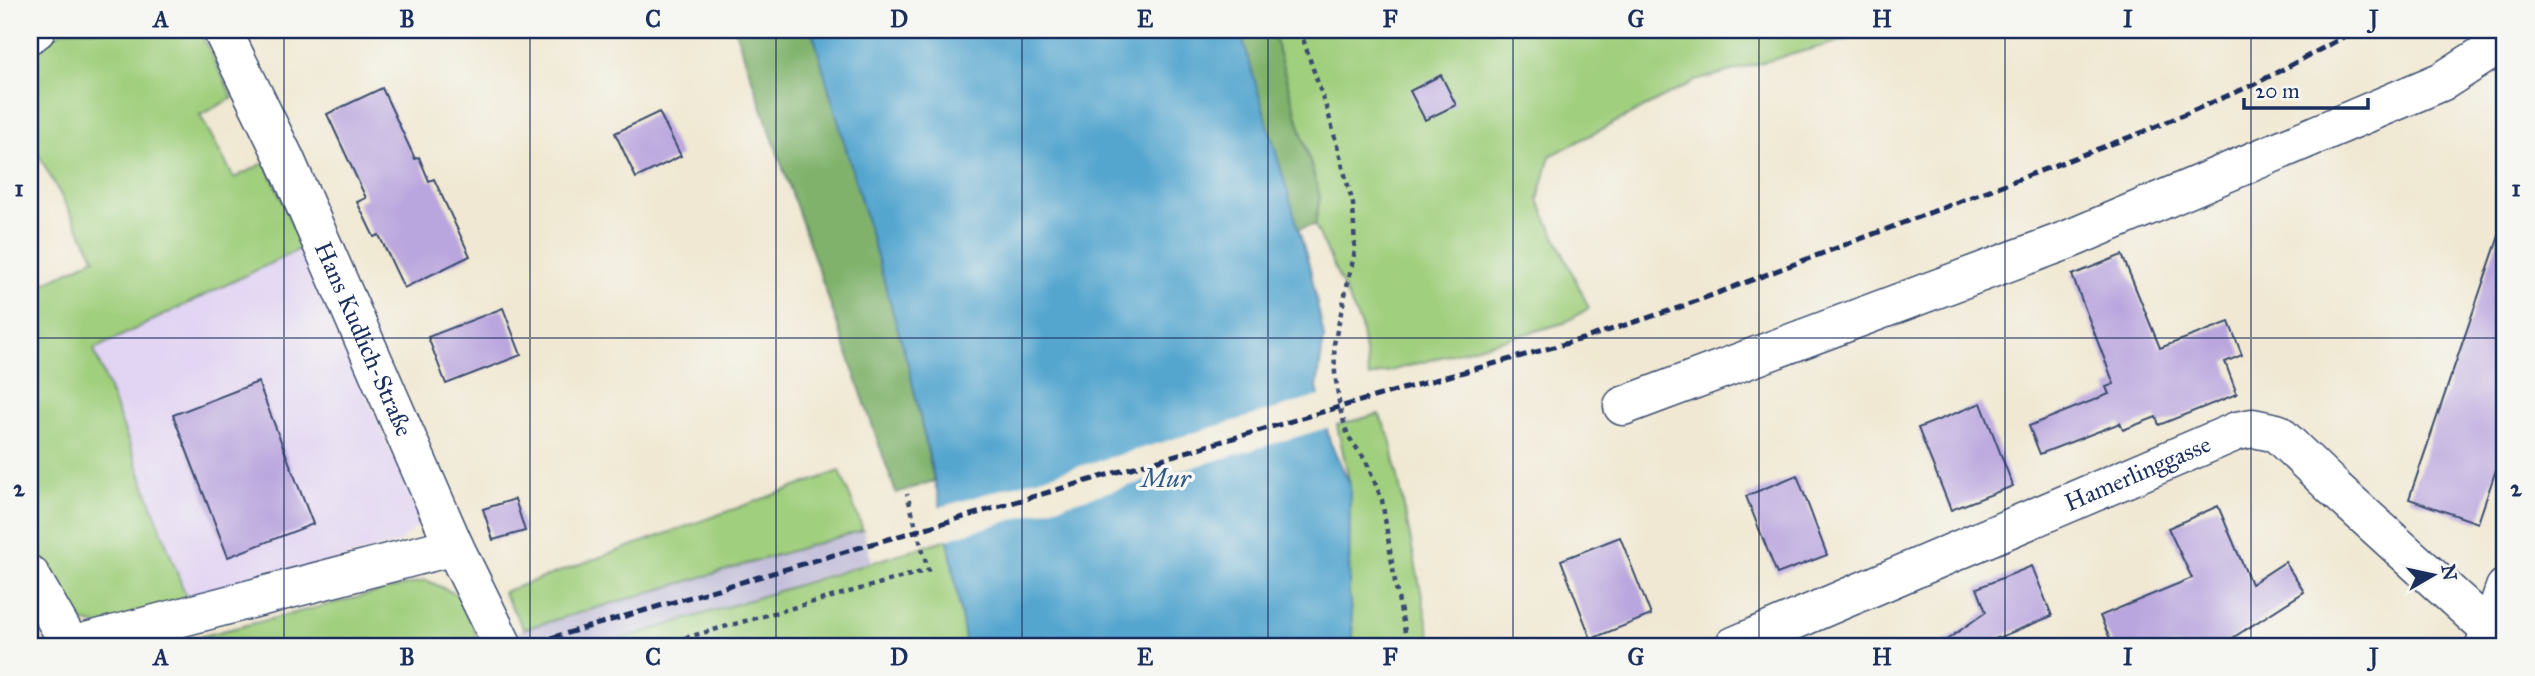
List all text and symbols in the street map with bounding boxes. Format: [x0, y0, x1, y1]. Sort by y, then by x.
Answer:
text: A [151, 5, 169, 33]
text: B [399, 5, 415, 33]
text: C [645, 5, 661, 33]
text: D [890, 5, 908, 33]
text: E [1137, 5, 1154, 33]
text: F [1382, 5, 1398, 33]
text: G [1628, 5, 1645, 33]
text: H [1872, 5, 1892, 33]
text: I [2123, 5, 2133, 33]
text: J [2366, 5, 2379, 34]
scale bar [2244, 66, 2369, 110]
text: 20 m [2255, 78, 2300, 104]
text: 1 [14, 174, 24, 202]
text: 1 [2511, 174, 2521, 202]
street label: Hans Kudlich-Straße [308, 237, 419, 441]
street label: Hamerlinggasse [2060, 429, 2215, 518]
water label: Mur [1138, 462, 1192, 494]
text: 2 [13, 474, 25, 502]
text: 2 [2510, 474, 2522, 502]
north arrow [2398, 540, 2468, 610]
text: N [2437, 563, 2462, 582]
text: A [151, 643, 169, 671]
text: B [399, 643, 415, 671]
text: C [645, 643, 661, 671]
text: D [890, 643, 908, 671]
text: E [1137, 643, 1154, 671]
text: F [1382, 643, 1398, 671]
text: G [1628, 643, 1645, 671]
text: H [1872, 643, 1892, 671]
text: I [2123, 643, 2133, 671]
text: J [2366, 643, 2379, 672]

